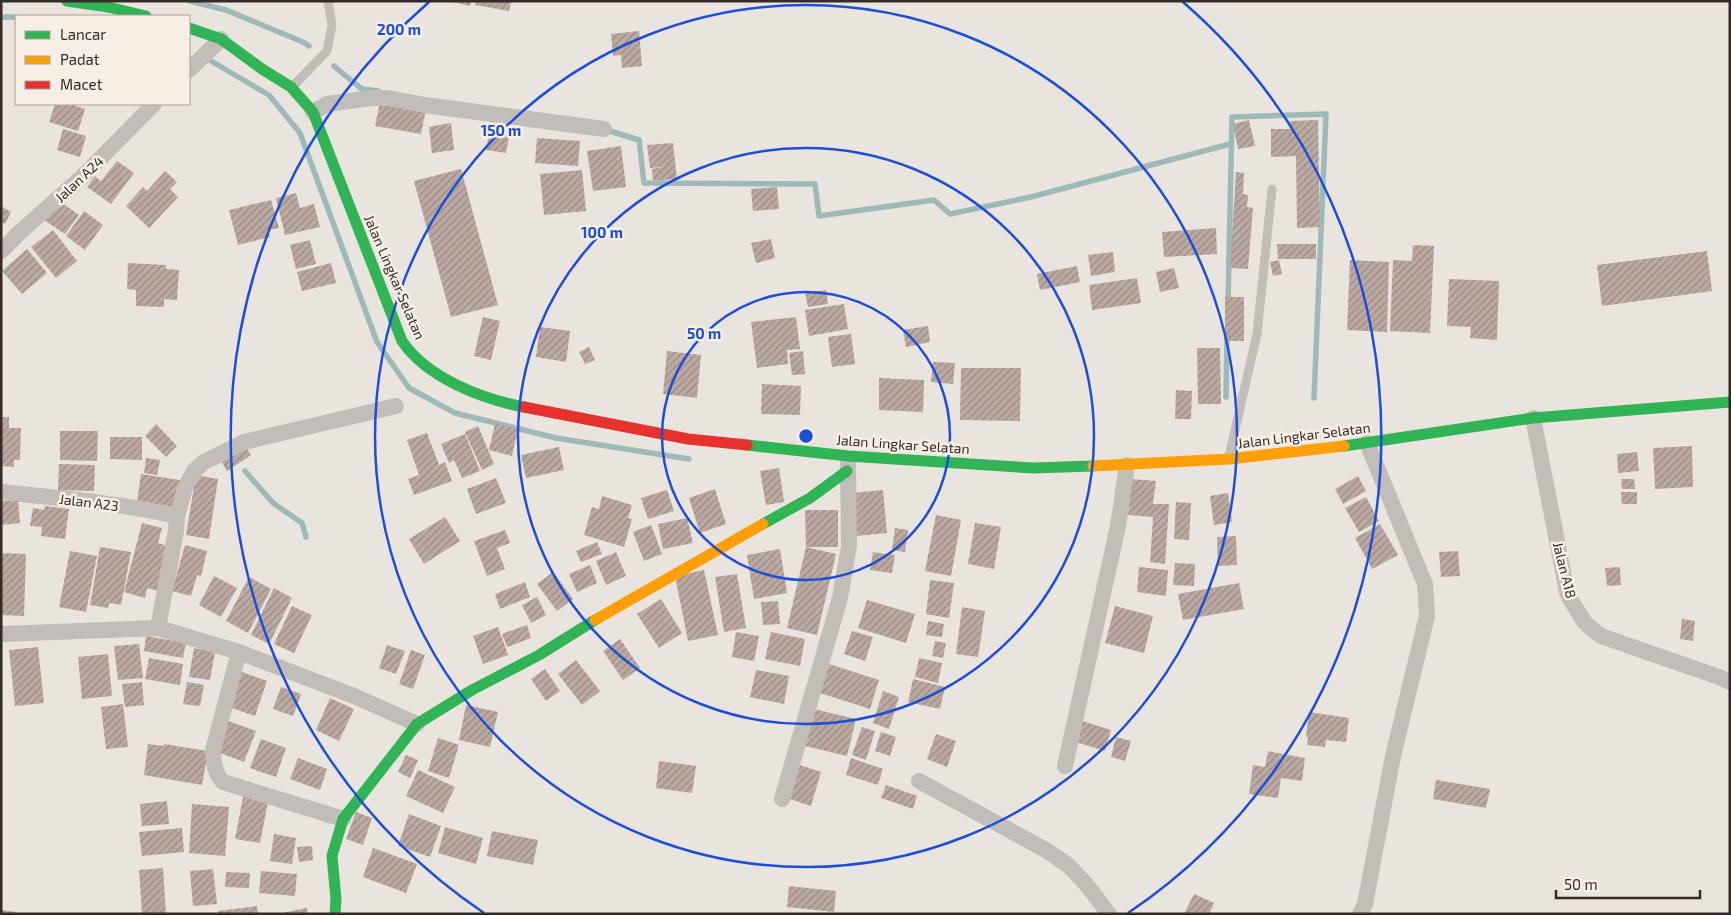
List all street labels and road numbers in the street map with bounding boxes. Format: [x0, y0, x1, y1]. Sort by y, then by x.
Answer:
street label: Jalan A24 [51, 152, 107, 206]
street label: Jalan Lingkar Selatan [361, 212, 429, 342]
street label: Jalan Lingkar Selatan [1237, 418, 1371, 452]
street label: Jalan Lingkar Selatan [836, 431, 970, 457]
street label: Jalan A23 [58, 490, 120, 514]
street label: Jalan A18 [1550, 540, 1580, 600]

